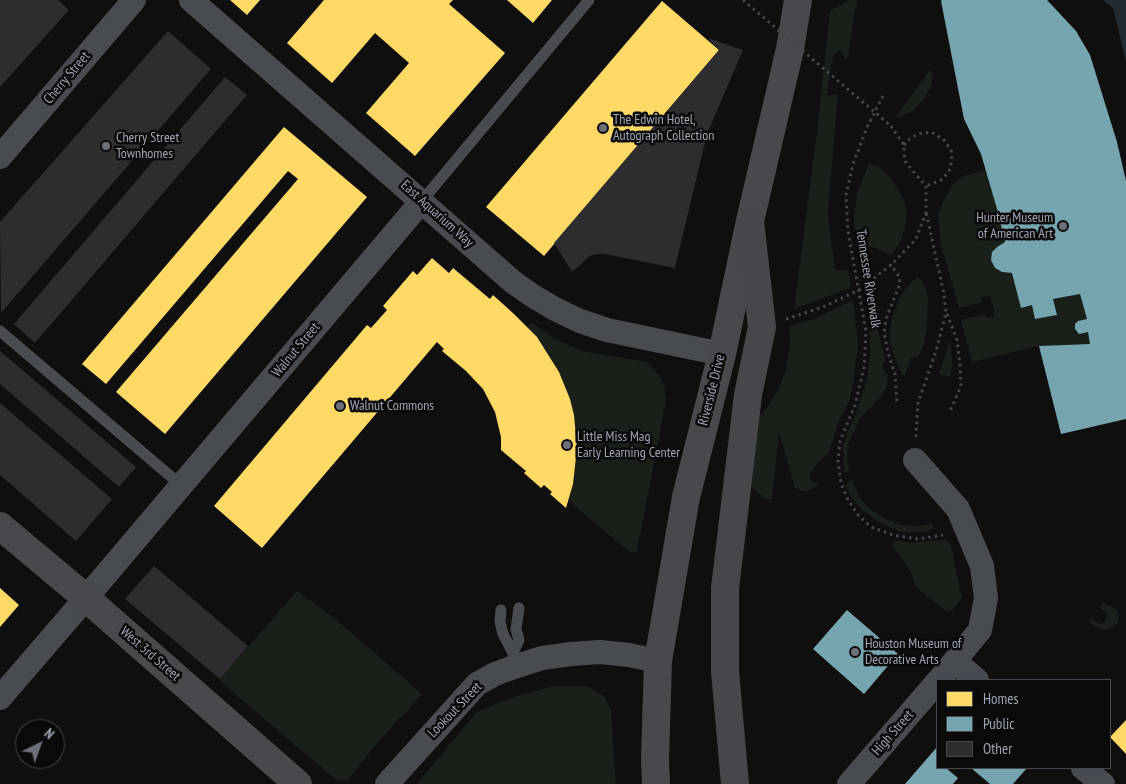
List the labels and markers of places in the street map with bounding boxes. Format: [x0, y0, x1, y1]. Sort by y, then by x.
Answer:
place label: The Edwin Hotel, Autograph Collection [613, 112, 715, 144]
marker: The Edwin Hotel, Autograph Collection [597, 122, 609, 134]
place label: Cherry Street Townhomes [116, 130, 179, 162]
marker: Cherry Street Townhomes [100, 140, 112, 152]
place label: Hunter Museum of American Art [976, 210, 1053, 242]
marker: Hunter Museum of American Art [1057, 220, 1069, 232]
place label: Walnut Commons [350, 398, 434, 414]
marker: Walnut Commons [334, 400, 346, 412]
place label: Little Miss Mag Early Learning Center [577, 429, 680, 462]
marker: Little Miss Mag Early Learning Center [561, 439, 573, 451]
place label: Houston Museum of Decorative Arts [865, 636, 961, 669]
marker: Houston Museum of Decorative Arts [849, 646, 861, 658]

